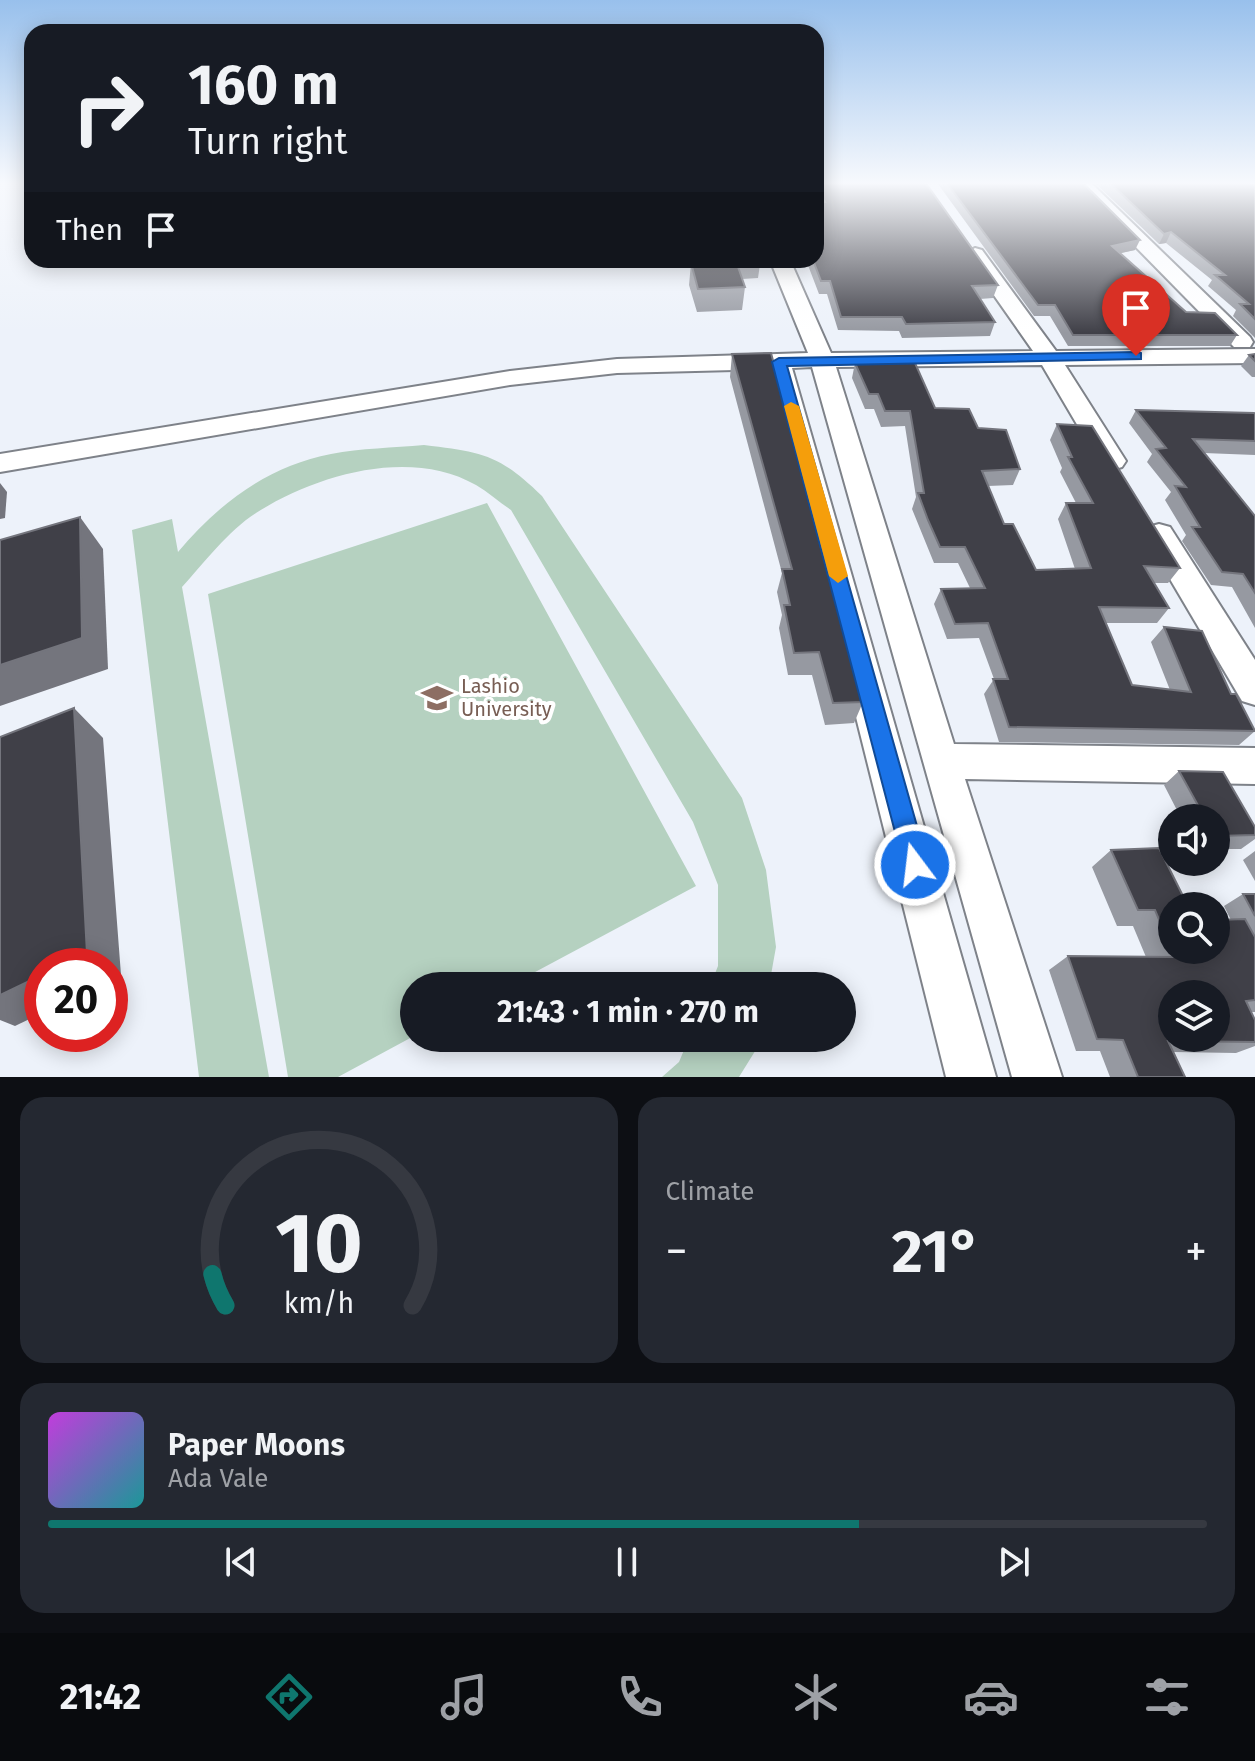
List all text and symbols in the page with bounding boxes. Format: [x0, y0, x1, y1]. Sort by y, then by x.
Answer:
text: 160 m [188, 52, 339, 119]
icon: right [56, 56, 160, 160]
text: Turn right [188, 120, 348, 164]
icon: arrive [139, 208, 183, 252]
text: Then [56, 212, 123, 248]
pin [1102, 274, 1170, 356]
icon: arrive [1114, 286, 1158, 330]
place label: Lashio University [461, 674, 552, 721]
school or university icon: Lashio University [420, 681, 454, 715]
map controls [1158, 804, 1230, 1052]
button: sound [1158, 804, 1230, 876]
position arrow [873, 823, 957, 907]
button: search [1158, 892, 1230, 964]
speed limit sign: 20 [24, 948, 128, 1052]
button: layers [1158, 980, 1230, 1052]
text: 21:43 · 1 min · 270 m [497, 994, 759, 1030]
text: Climate [666, 1176, 754, 1207]
text: 10 [275, 1194, 362, 1294]
text: 21° [892, 1216, 981, 1288]
text: − [666, 1225, 688, 1278]
text: + [1185, 1225, 1207, 1278]
text: km/h [283, 1286, 354, 1321]
text: Paper Moons [168, 1427, 345, 1463]
text: Ada Vale [168, 1463, 268, 1494]
icon: previous [219, 1540, 263, 1584]
icon: pause [605, 1540, 649, 1584]
icon: next [992, 1540, 1036, 1584]
icon: directions [261, 1669, 317, 1725]
icon: music [436, 1669, 492, 1725]
icon: phone [612, 1669, 668, 1725]
icon: climate [788, 1669, 844, 1725]
icon: car [963, 1669, 1019, 1725]
icon: filters [1139, 1669, 1195, 1725]
text: 21:42 [60, 1675, 141, 1719]

